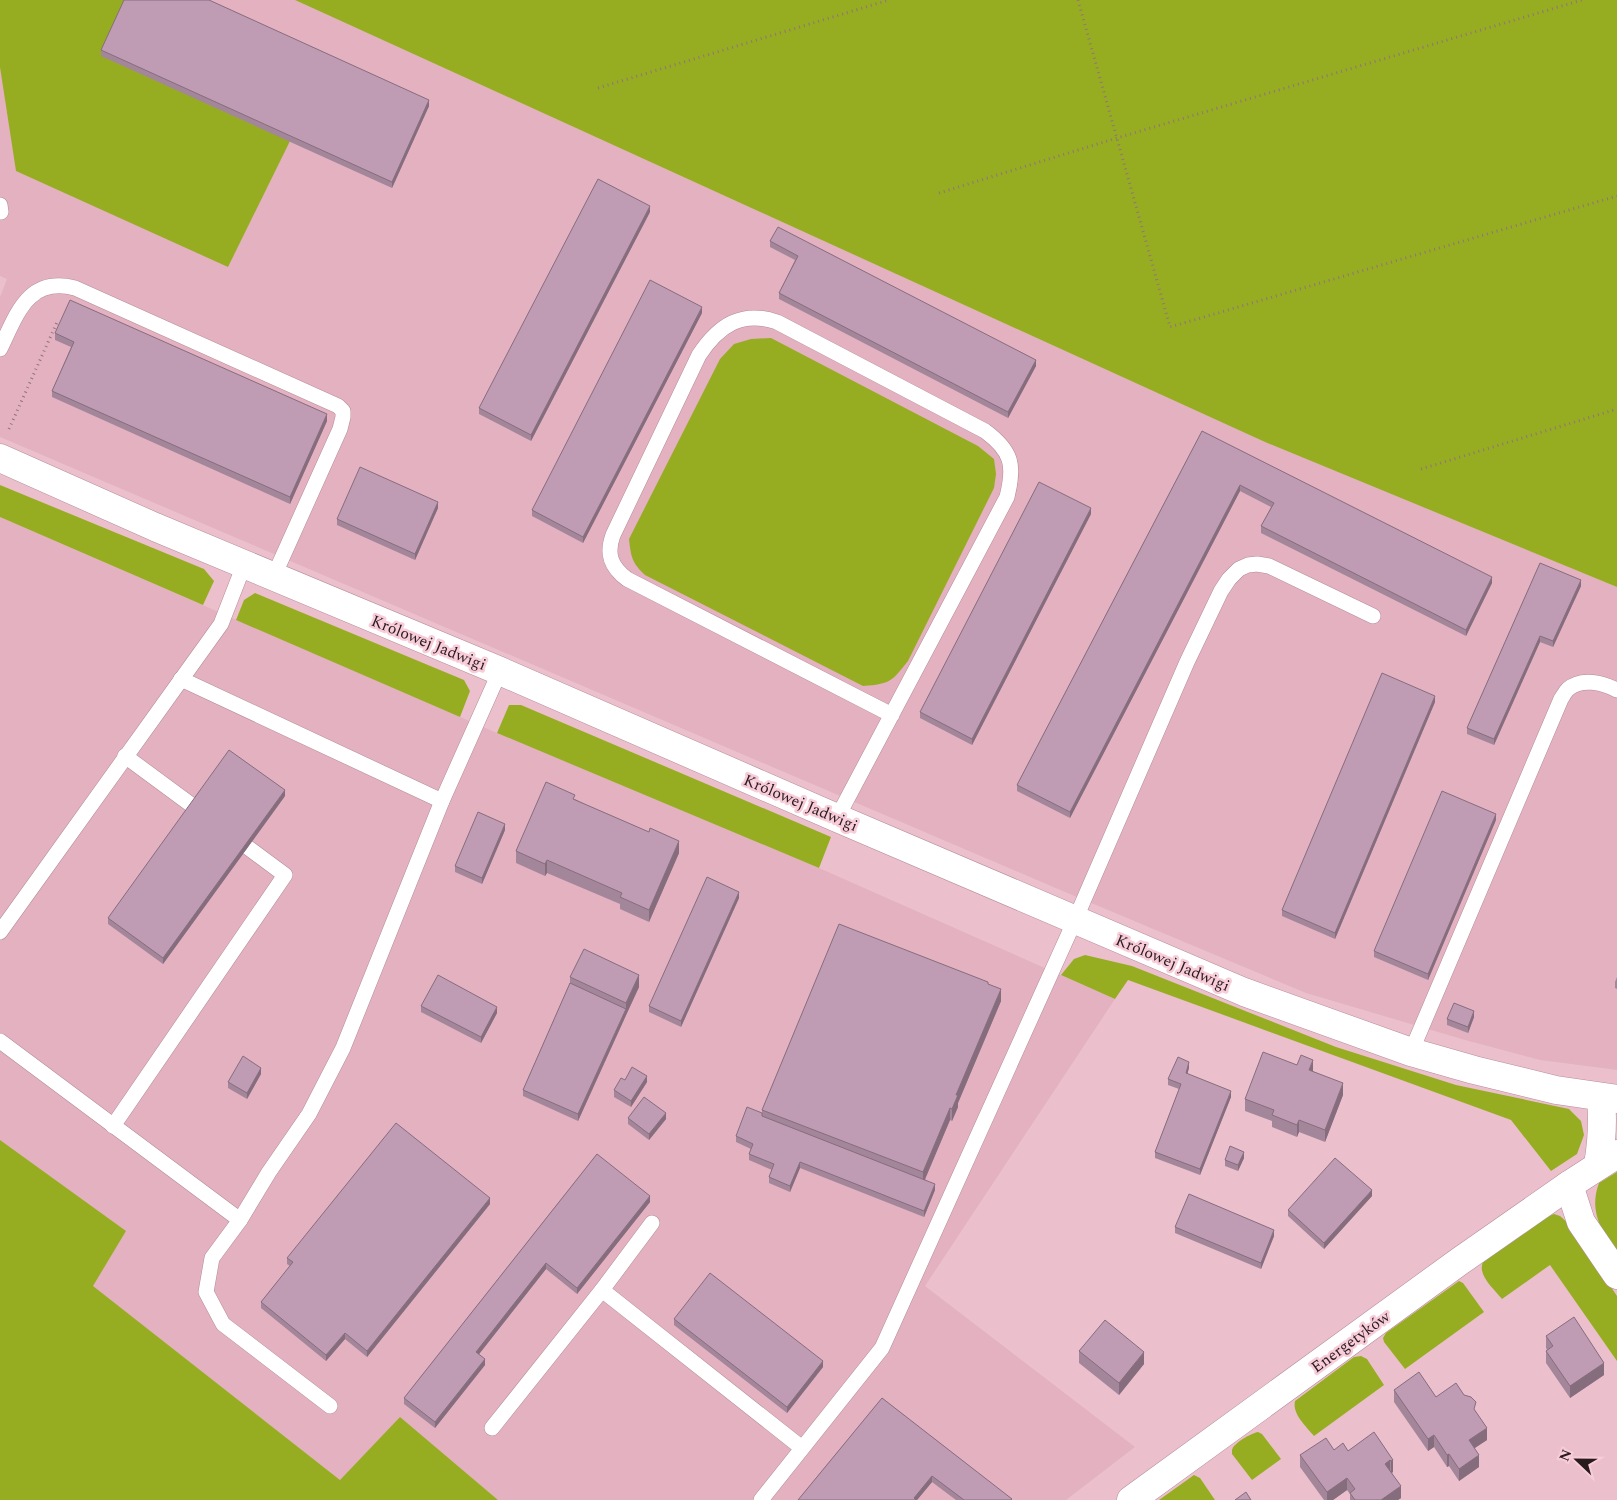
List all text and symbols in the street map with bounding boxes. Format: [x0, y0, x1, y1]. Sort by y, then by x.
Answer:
street label: Królowej Jadwigi [368, 609, 490, 677]
street label: Królowej Jadwigi [740, 768, 861, 838]
street label: Królowej Jadwigi [1112, 928, 1233, 998]
street label: Energetyków [1306, 1304, 1396, 1379]
north arrow [1552, 1435, 1602, 1485]
text: N [1554, 1446, 1577, 1465]

